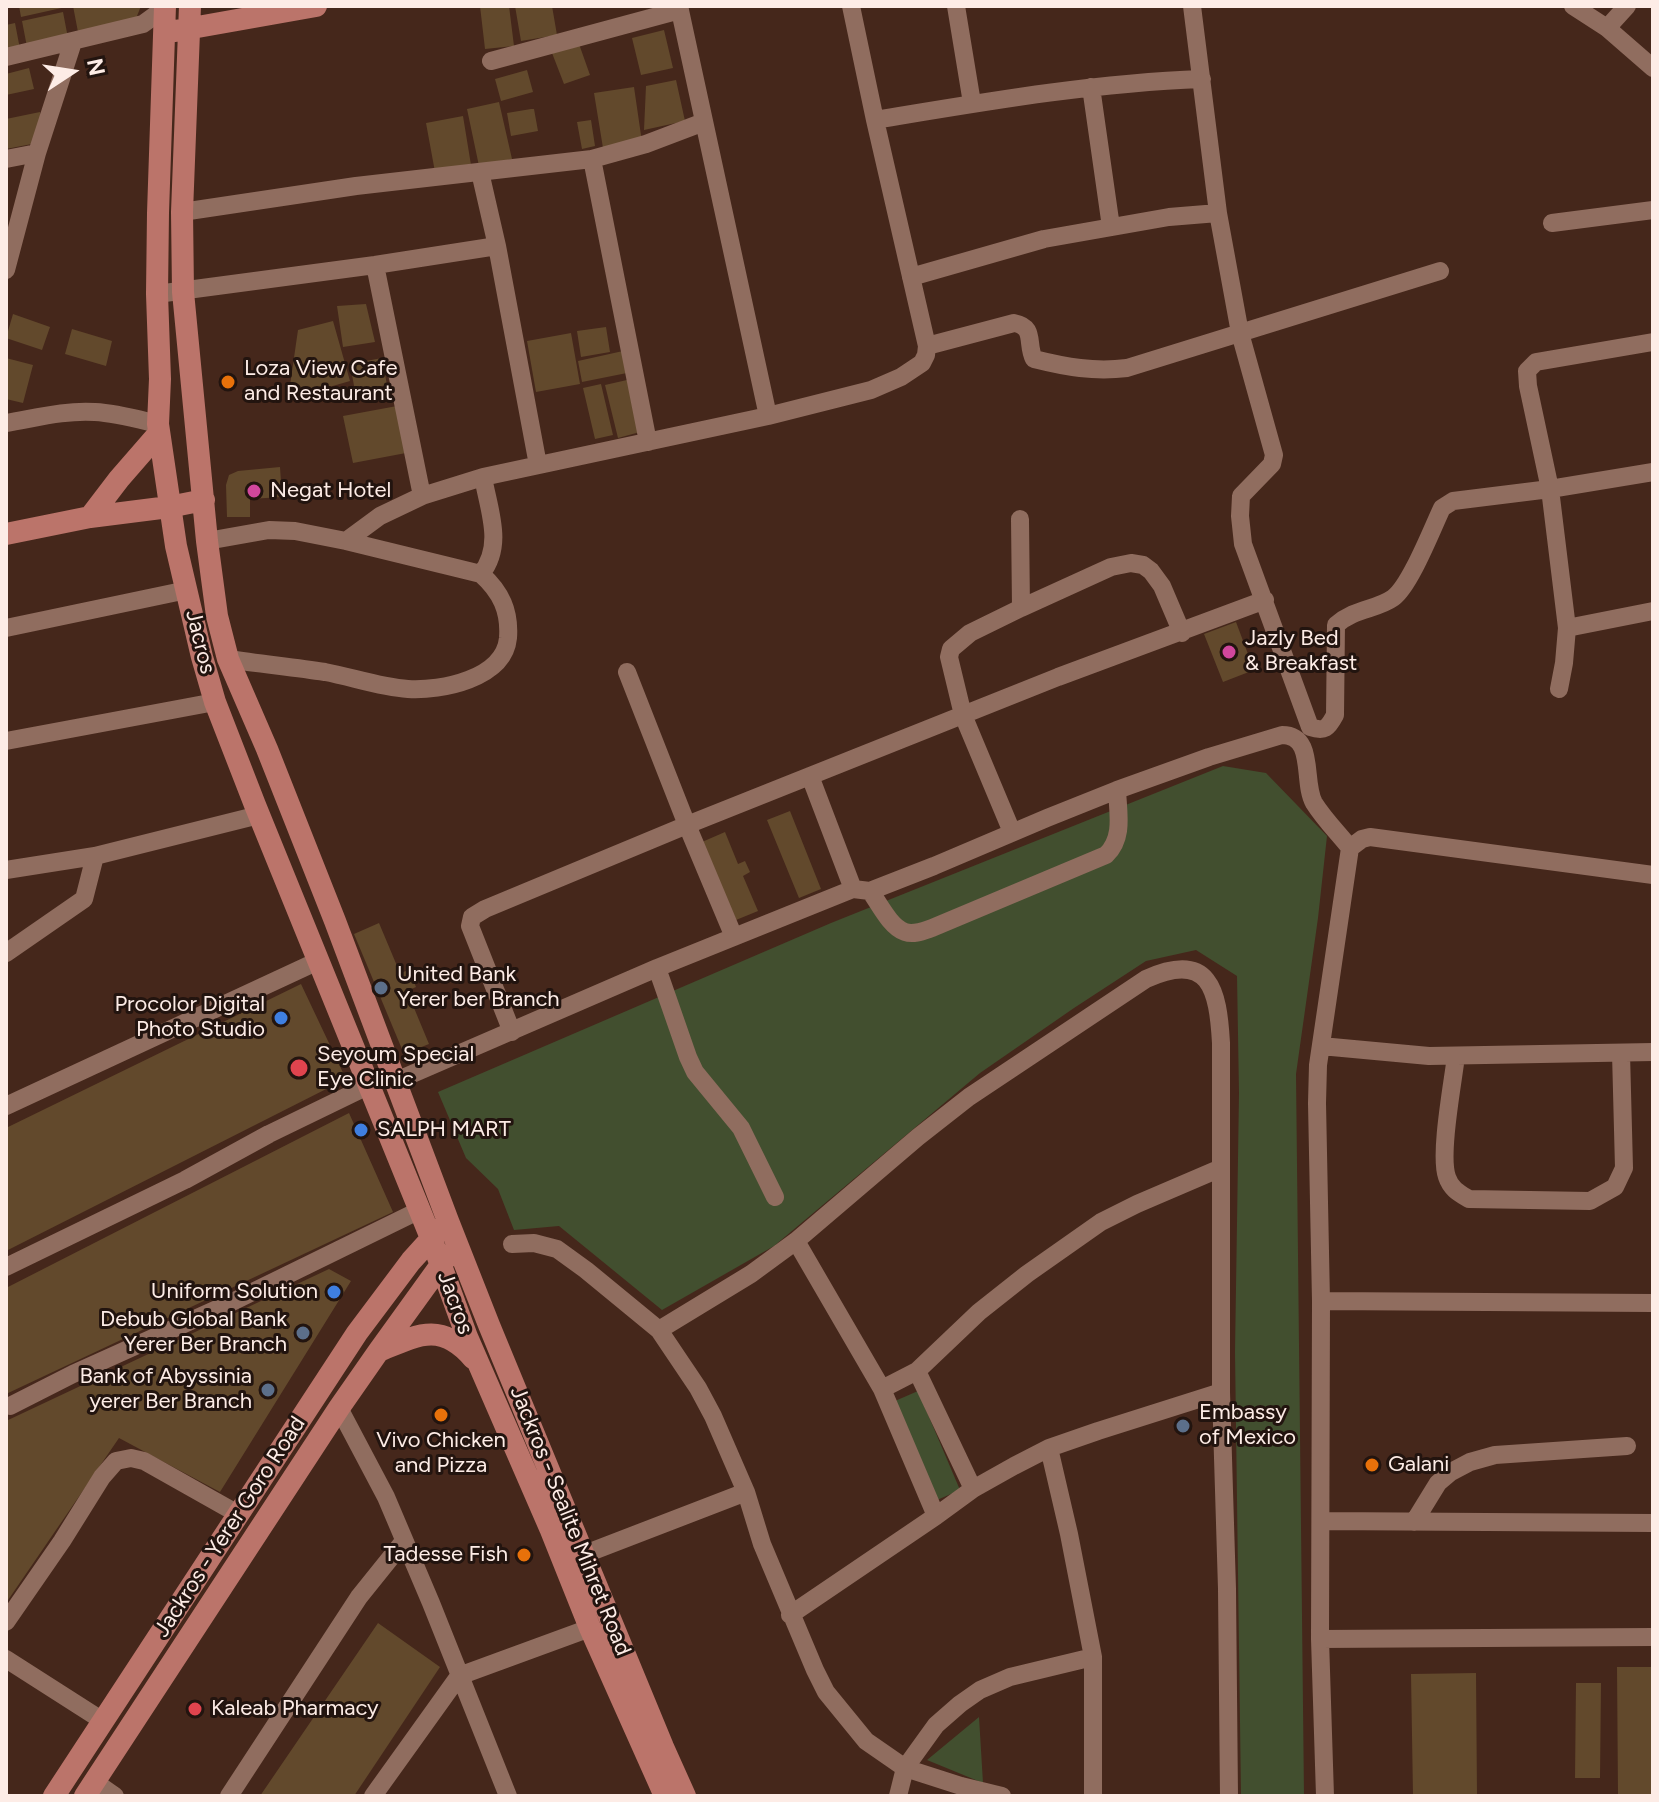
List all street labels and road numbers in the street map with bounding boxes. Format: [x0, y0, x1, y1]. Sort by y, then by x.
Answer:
street label: Jacros [179, 607, 221, 677]
street label: Jacros [431, 1268, 479, 1338]
street label: Jackros - Sealite Mihret Road [504, 1383, 636, 1659]
street label: Jackros - Yerer Goro Road [149, 1412, 311, 1642]

